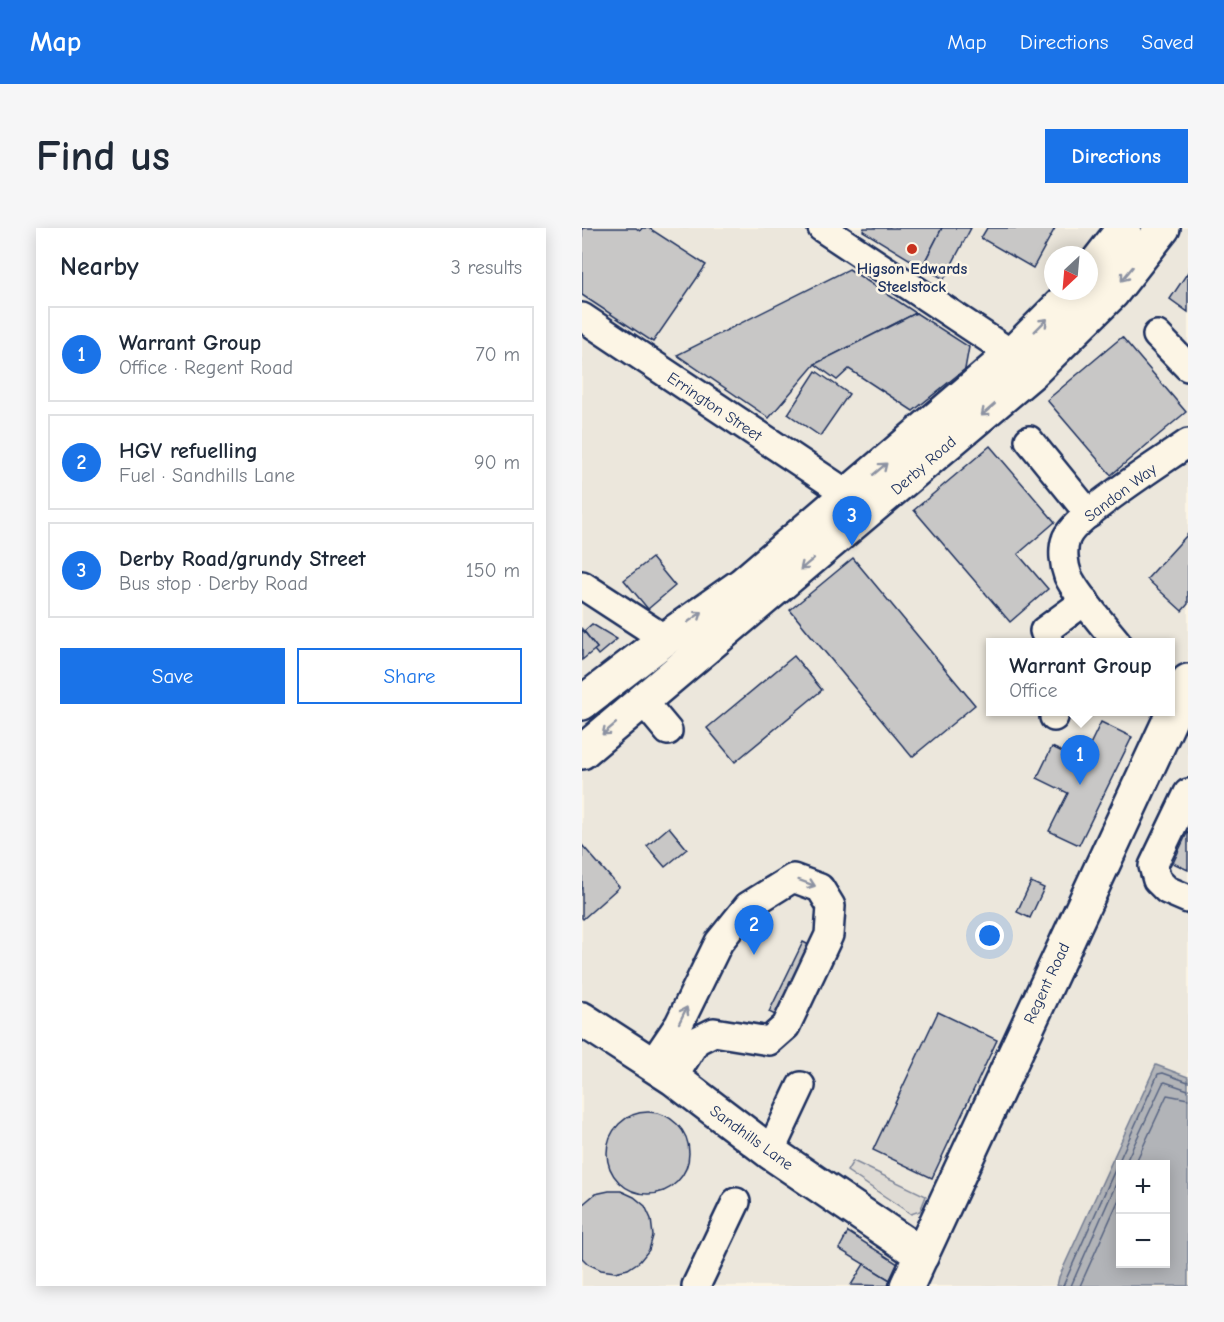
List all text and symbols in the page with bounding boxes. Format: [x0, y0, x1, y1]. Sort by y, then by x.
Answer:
text: Map [30, 26, 81, 58]
text: Map [947, 30, 987, 54]
text: Directions [1020, 30, 1109, 54]
text: Saved [1142, 30, 1194, 54]
button: Directions [1045, 129, 1188, 183]
text: Find us [36, 132, 170, 181]
marker: Higson Edwards Steelstock [905, 242, 919, 256]
north arrow [1044, 246, 1098, 300]
text: Nearby [60, 252, 139, 282]
text: 3 results [451, 256, 522, 279]
place label: Higson Edwards Steelstock [857, 260, 967, 296]
one-way arrow [1120, 266, 1133, 282]
one-way arrow [1034, 318, 1049, 333]
text: Warrant Group [119, 330, 261, 356]
text: 1 [78, 343, 85, 366]
text: 70 m [475, 343, 520, 366]
text: Office · Regent Road [119, 356, 293, 379]
street label: Errington Street [664, 369, 765, 445]
one-way arrow [980, 403, 995, 417]
street label: Derby Road [888, 433, 960, 499]
text: HGV refuelling [119, 438, 258, 464]
text: 2 [77, 451, 86, 474]
text: 90 m [474, 451, 520, 474]
street label: Sandon Way [1081, 459, 1161, 526]
one-way arrow [872, 462, 888, 475]
text: Fuel · Sandhills Lane [119, 464, 295, 487]
pin: 3 [832, 496, 872, 546]
text: Derby Road/grundy Street [119, 546, 366, 572]
one-way arrow [799, 557, 815, 570]
text: 3 [77, 559, 86, 582]
text: 150 m [466, 559, 520, 582]
text: Bus stop · Derby Road [119, 572, 308, 595]
one-way arrow [687, 611, 703, 623]
popup [986, 638, 1175, 716]
button: Save [60, 648, 285, 704]
button: Share [297, 648, 522, 704]
text: Warrant Group [1009, 653, 1152, 679]
text: Office [1009, 679, 1058, 702]
one-way arrow [601, 723, 617, 736]
pin: 1 [1060, 736, 1100, 785]
one-way arrow [797, 878, 815, 889]
pin: 2 [734, 906, 774, 955]
your location [975, 921, 1004, 950]
street label: Regent Road [1020, 940, 1073, 1027]
one-way arrow [678, 1006, 690, 1024]
street label: Sandhills Lane [706, 1102, 797, 1174]
map controls [1116, 1160, 1170, 1268]
button: + [1116, 1160, 1170, 1214]
button: − [1116, 1214, 1170, 1268]

